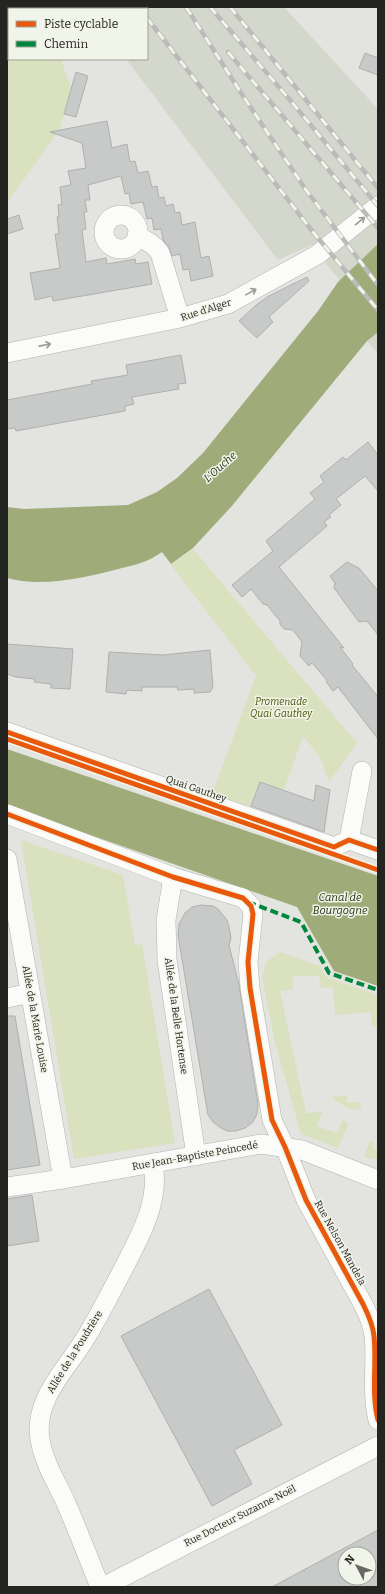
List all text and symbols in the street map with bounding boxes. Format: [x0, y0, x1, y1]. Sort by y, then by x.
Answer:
legend [8, 8, 148, 60]
text: Piste cyclable [44, 17, 118, 31]
text: Chemin [44, 37, 88, 51]
one-way arrow [354, 216, 365, 225]
one-way arrow [245, 287, 257, 295]
street label: Rue d'Alger [179, 296, 233, 324]
one-way arrow [38, 341, 51, 349]
water label: L'Ouche [201, 449, 239, 485]
park label: Promenade Quai Gauthey [250, 696, 313, 720]
street label: Quai Gauthey [164, 773, 229, 805]
water label: Canal de Bourgogne [313, 891, 368, 917]
street label: Allée de la Belle Hortense [162, 957, 190, 1075]
street label: Allée de la Marie Louise [20, 964, 50, 1074]
street label: Rue Jean-Baptiste Peincedé [131, 1139, 259, 1173]
street label: Rue Nelson Mandela [312, 1198, 369, 1288]
street label: Allée de la Poudrière [45, 1308, 105, 1396]
street label: Rue Docteur Suzanne Noël [182, 1483, 298, 1549]
north arrow [337, 1546, 377, 1586]
text: N [342, 1552, 358, 1567]

